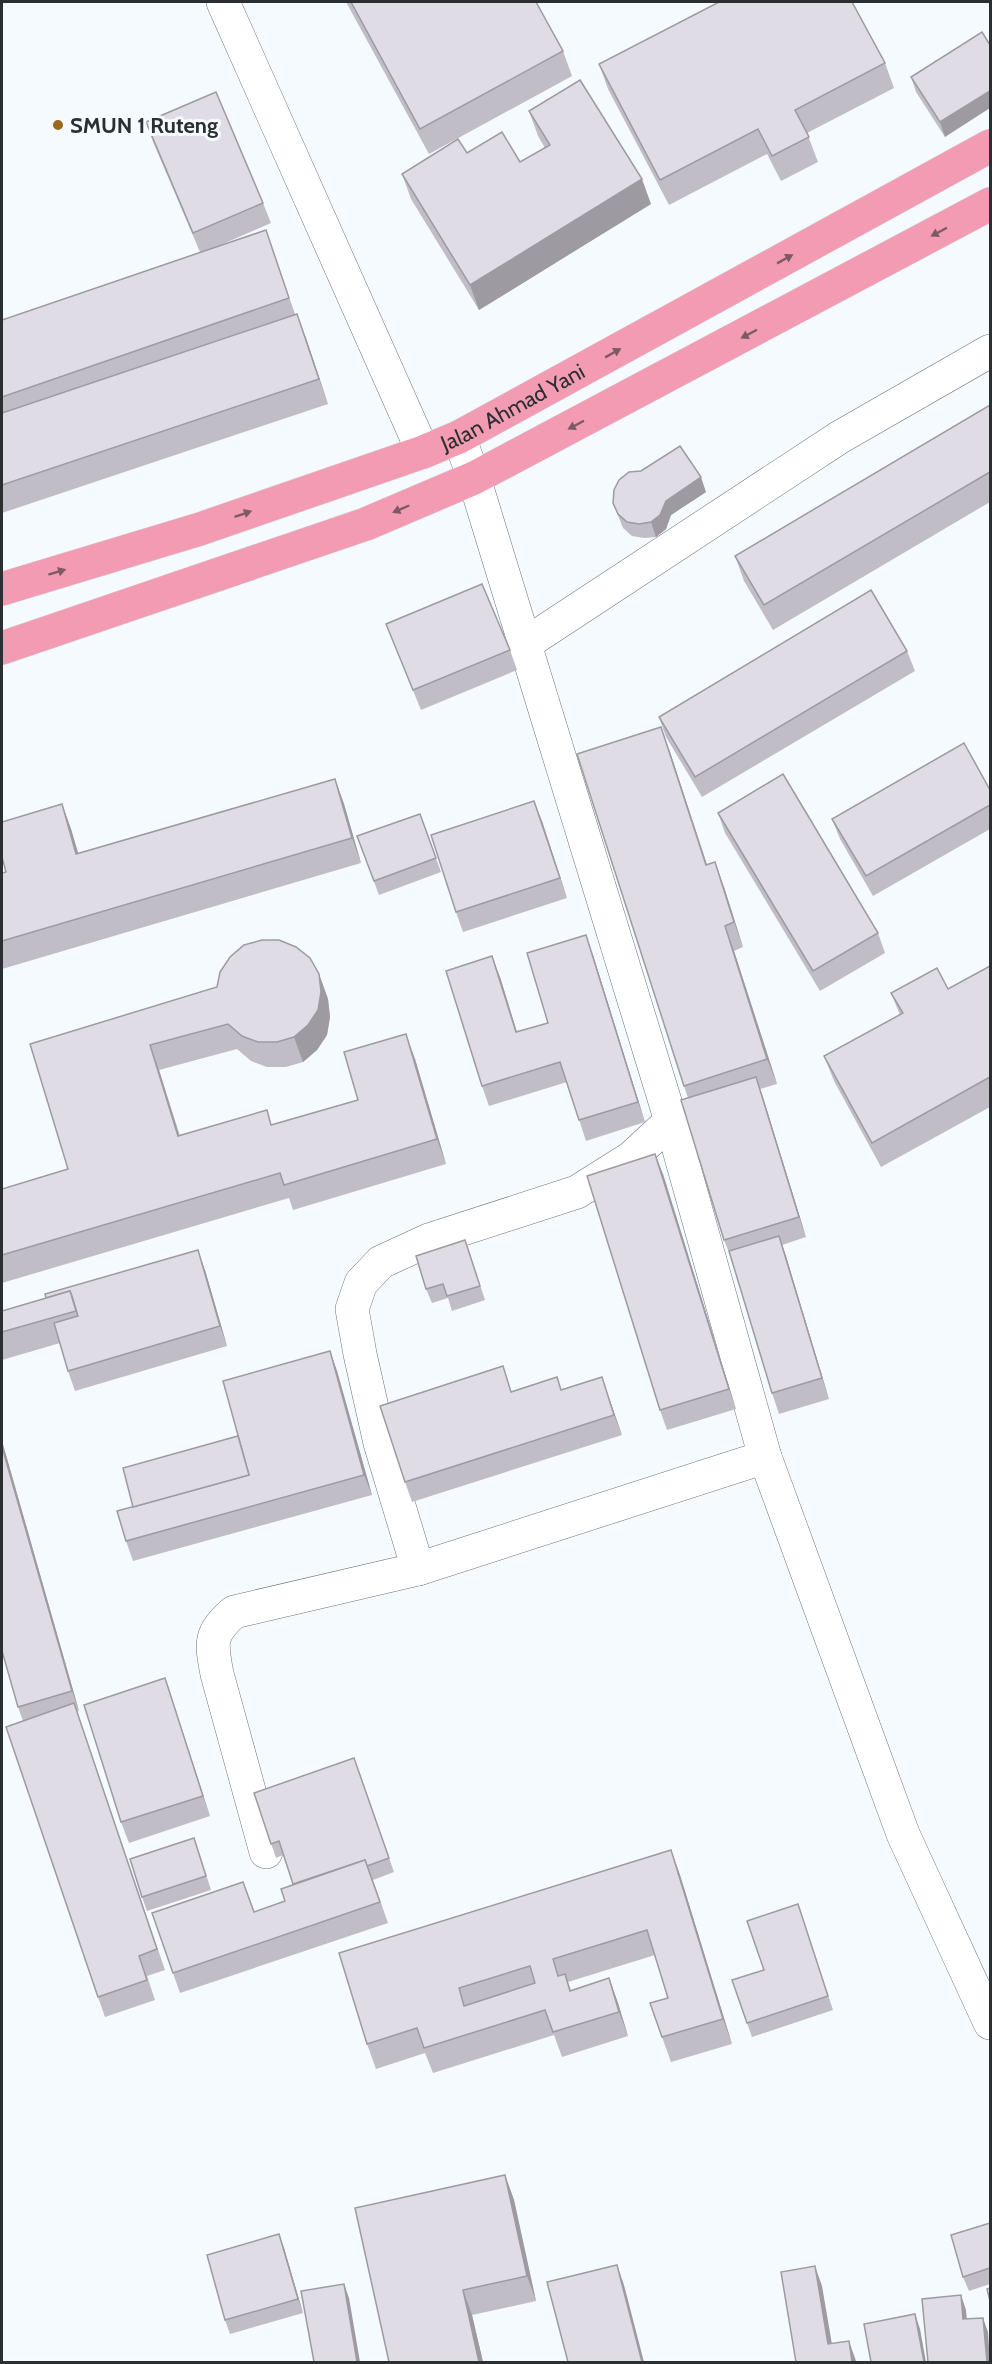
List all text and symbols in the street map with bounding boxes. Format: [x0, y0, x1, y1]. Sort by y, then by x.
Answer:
place label: SMUN 1 Ruteng [70, 112, 218, 139]
marker: SMUN 1 Ruteng [51, 118, 65, 132]
one-way arrow [930, 227, 947, 237]
one-way arrow [776, 254, 793, 264]
one-way arrow [740, 329, 757, 339]
one-way arrow [605, 348, 622, 358]
street label: Jalan Ahmad Yani [436, 358, 590, 458]
one-way arrow [567, 419, 585, 429]
one-way arrow [391, 504, 409, 514]
one-way arrow [234, 508, 252, 518]
one-way arrow [48, 567, 66, 576]

